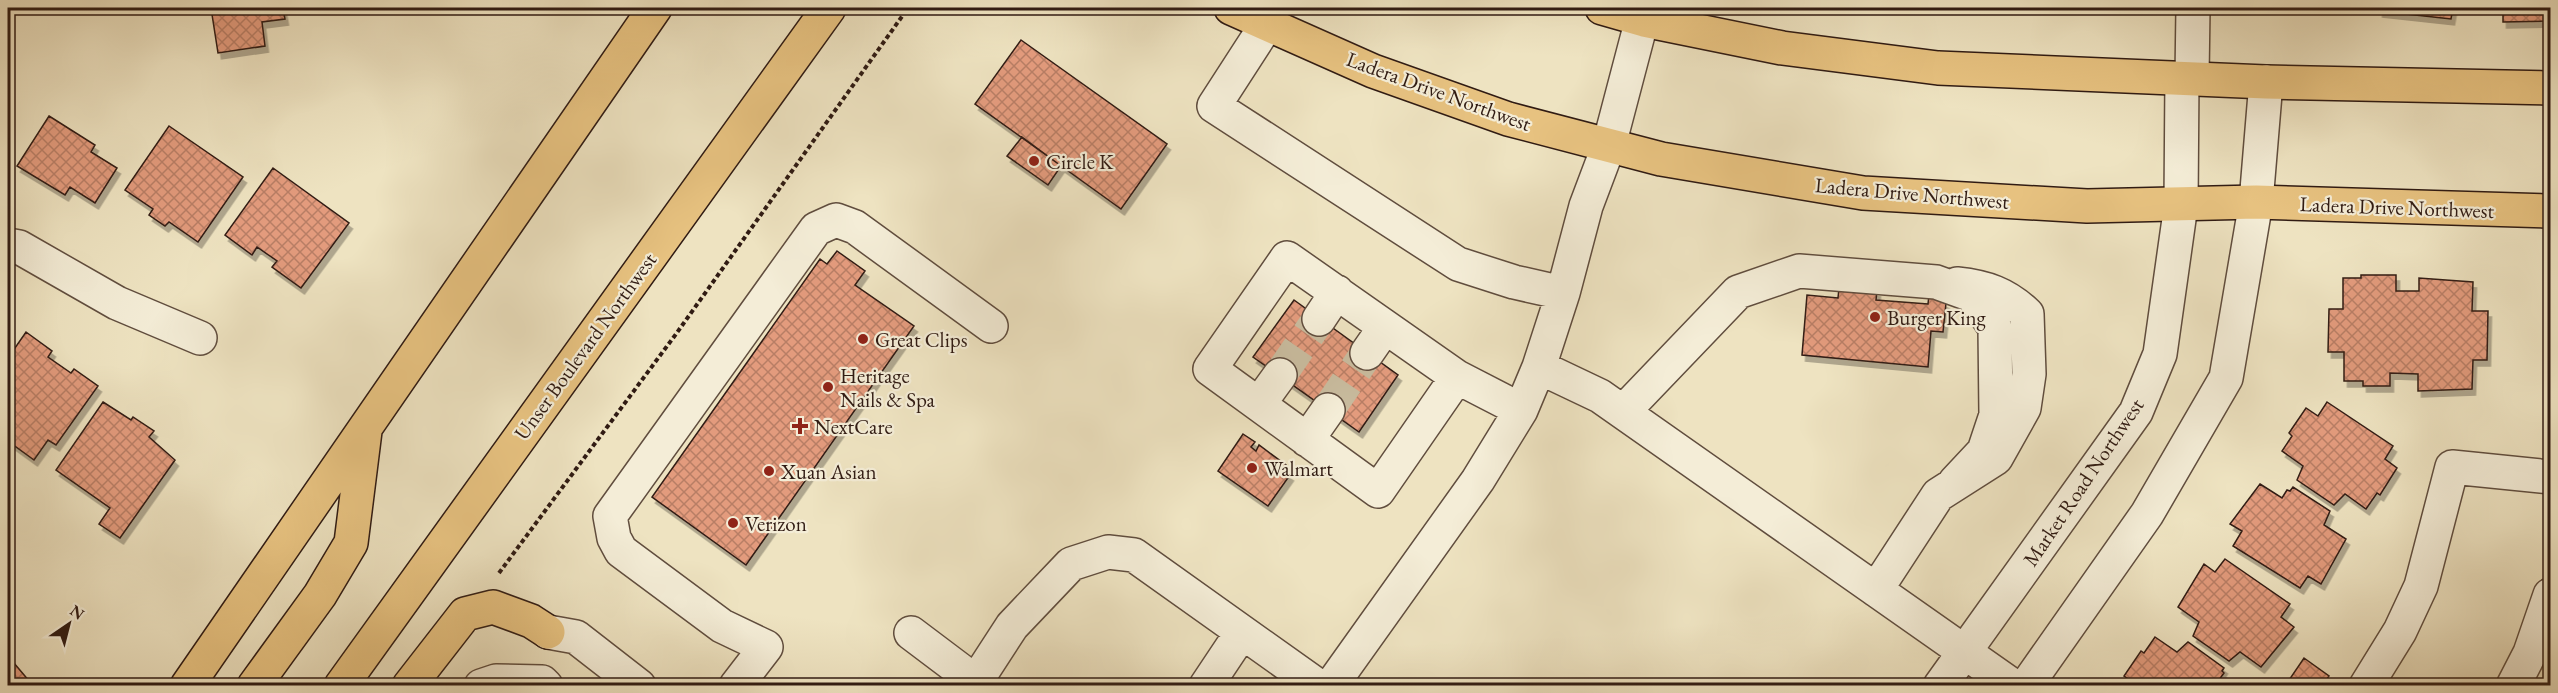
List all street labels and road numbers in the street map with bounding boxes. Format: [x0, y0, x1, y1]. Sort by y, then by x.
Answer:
street label: Ladera Drive Northwest [1343, 45, 1535, 137]
street label: Ladera Drive Northwest [1814, 171, 2010, 215]
street label: Ladera Drive Northwest [2299, 190, 2495, 224]
street label: Unser Boulevard Northwest [508, 247, 662, 445]
street label: Market Road Northwest [2017, 392, 2150, 571]

